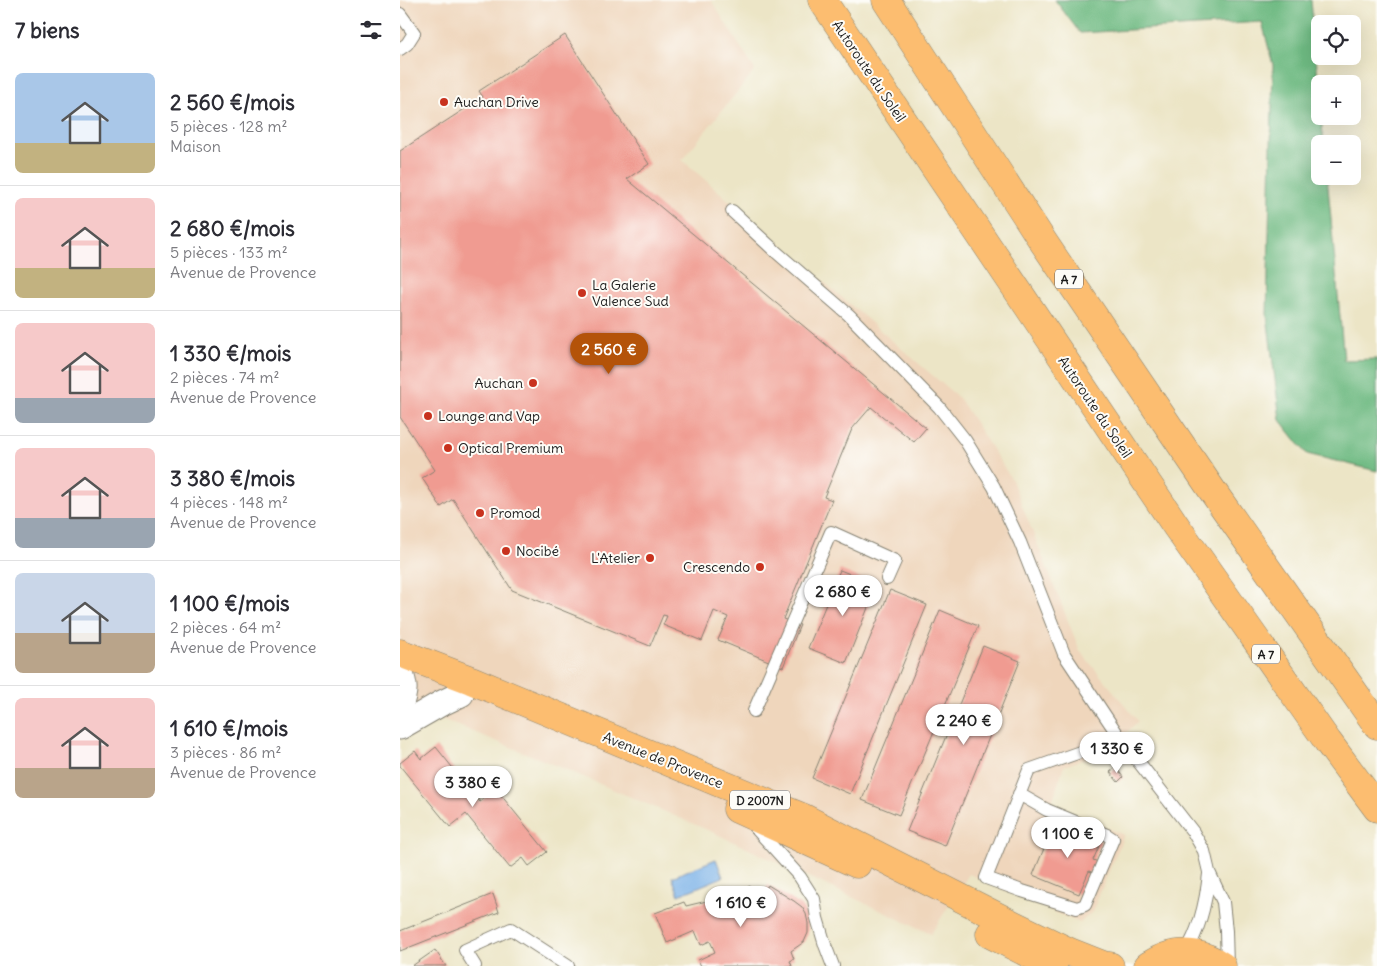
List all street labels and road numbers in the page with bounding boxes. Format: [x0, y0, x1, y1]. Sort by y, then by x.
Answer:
street label: Autoroute du Soleil [828, 17, 910, 125]
road number: A 7 [1055, 270, 1083, 288]
street label: Autoroute du Soleil [1054, 353, 1136, 461]
road number: A 7 [1252, 644, 1280, 664]
street label: Avenue de Provence [600, 728, 726, 792]
road number: D 2007N [730, 790, 790, 810]

